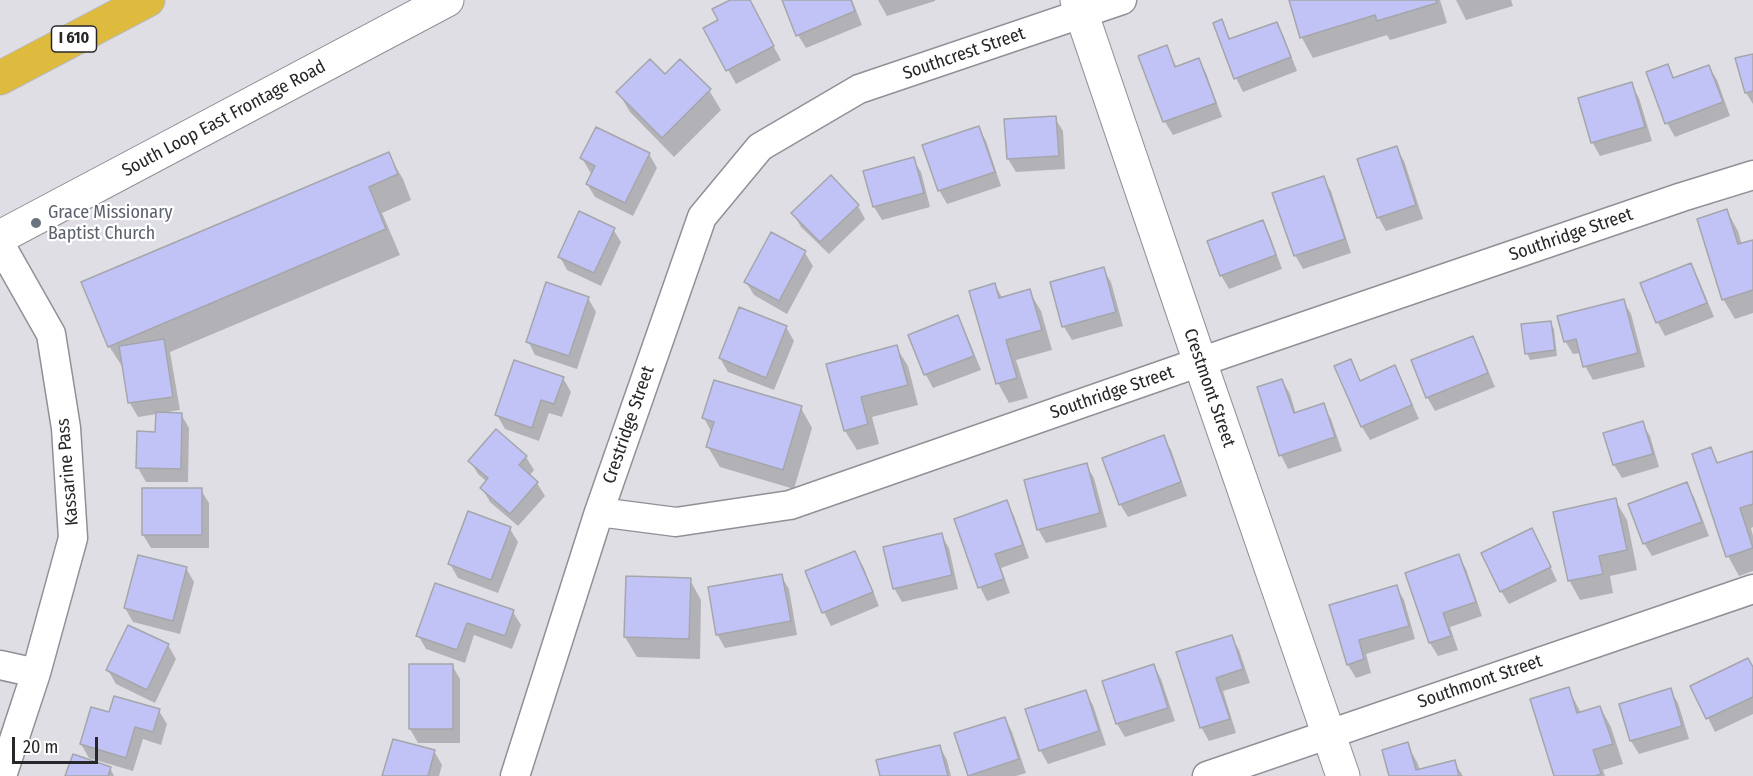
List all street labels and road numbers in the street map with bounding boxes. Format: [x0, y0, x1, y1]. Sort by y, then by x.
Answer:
street label: Southcrest Street [900, 23, 1028, 85]
road number: I 610 [52, 26, 97, 52]
street label: South Loop East Frontage Road [119, 56, 329, 182]
street label: Southridge Street [1506, 204, 1636, 266]
street label: Crestmont Street [1179, 326, 1239, 450]
street label: Southridge Street [1047, 362, 1177, 424]
street label: Crestridge Street [599, 363, 659, 487]
street label: Kassarine Pass [53, 417, 83, 527]
street label: Southmont Street [1415, 651, 1545, 713]

